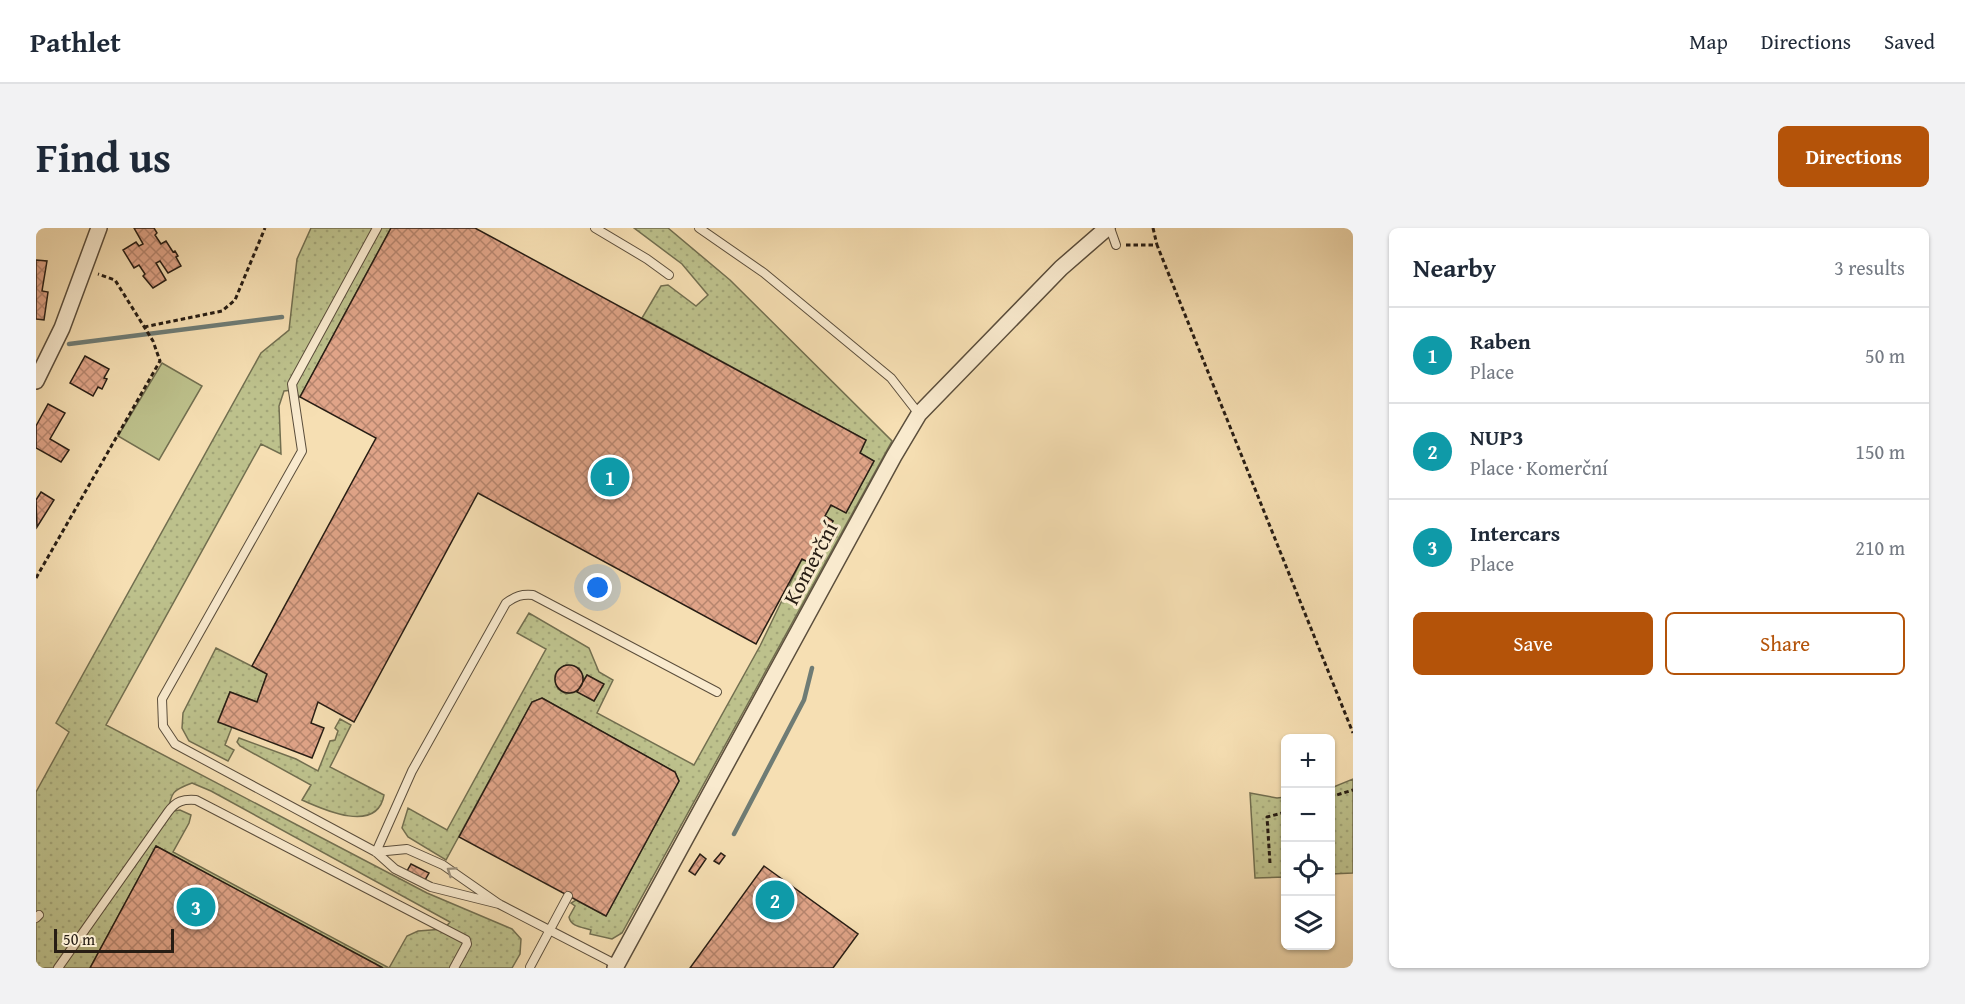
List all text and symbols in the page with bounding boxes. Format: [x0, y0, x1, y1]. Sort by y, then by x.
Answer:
text: Pathlet [30, 21, 121, 62]
text: Map [1689, 26, 1728, 57]
text: Directions [1761, 26, 1851, 57]
text: Saved [1884, 26, 1935, 57]
text: Find us [36, 126, 171, 187]
button: Directions [1778, 126, 1929, 187]
text: Nearby [1413, 248, 1496, 287]
text: 3 results [1834, 253, 1905, 282]
text: Raben [1470, 325, 1531, 357]
text: 1 [1427, 341, 1438, 370]
text: 50 m [1865, 341, 1905, 370]
text: Place [1470, 357, 1514, 386]
text: NUP3 [1470, 421, 1524, 453]
text: 2 [1427, 437, 1438, 466]
text: 150 m [1855, 437, 1905, 466]
text: Place · Komerční [1470, 453, 1608, 482]
pin: 1 [590, 454, 630, 500]
street label: Komerční [775, 515, 846, 610]
text: Intercars [1470, 517, 1560, 549]
text: 3 [1427, 533, 1438, 562]
text: 210 m [1855, 533, 1905, 562]
text: Place [1470, 549, 1514, 578]
your location [583, 573, 612, 602]
button: Save [1413, 612, 1653, 675]
button: Share [1665, 612, 1905, 675]
map controls [1281, 734, 1335, 950]
button: + [1281, 734, 1335, 788]
button: − [1281, 788, 1335, 842]
button: locate [1281, 842, 1335, 896]
one-way arrow [446, 867, 457, 878]
pin: 2 [756, 878, 794, 922]
pin: 3 [176, 884, 216, 930]
button: layers [1281, 896, 1335, 950]
scale bar [54, 926, 174, 954]
text: 50 m [63, 927, 95, 951]

